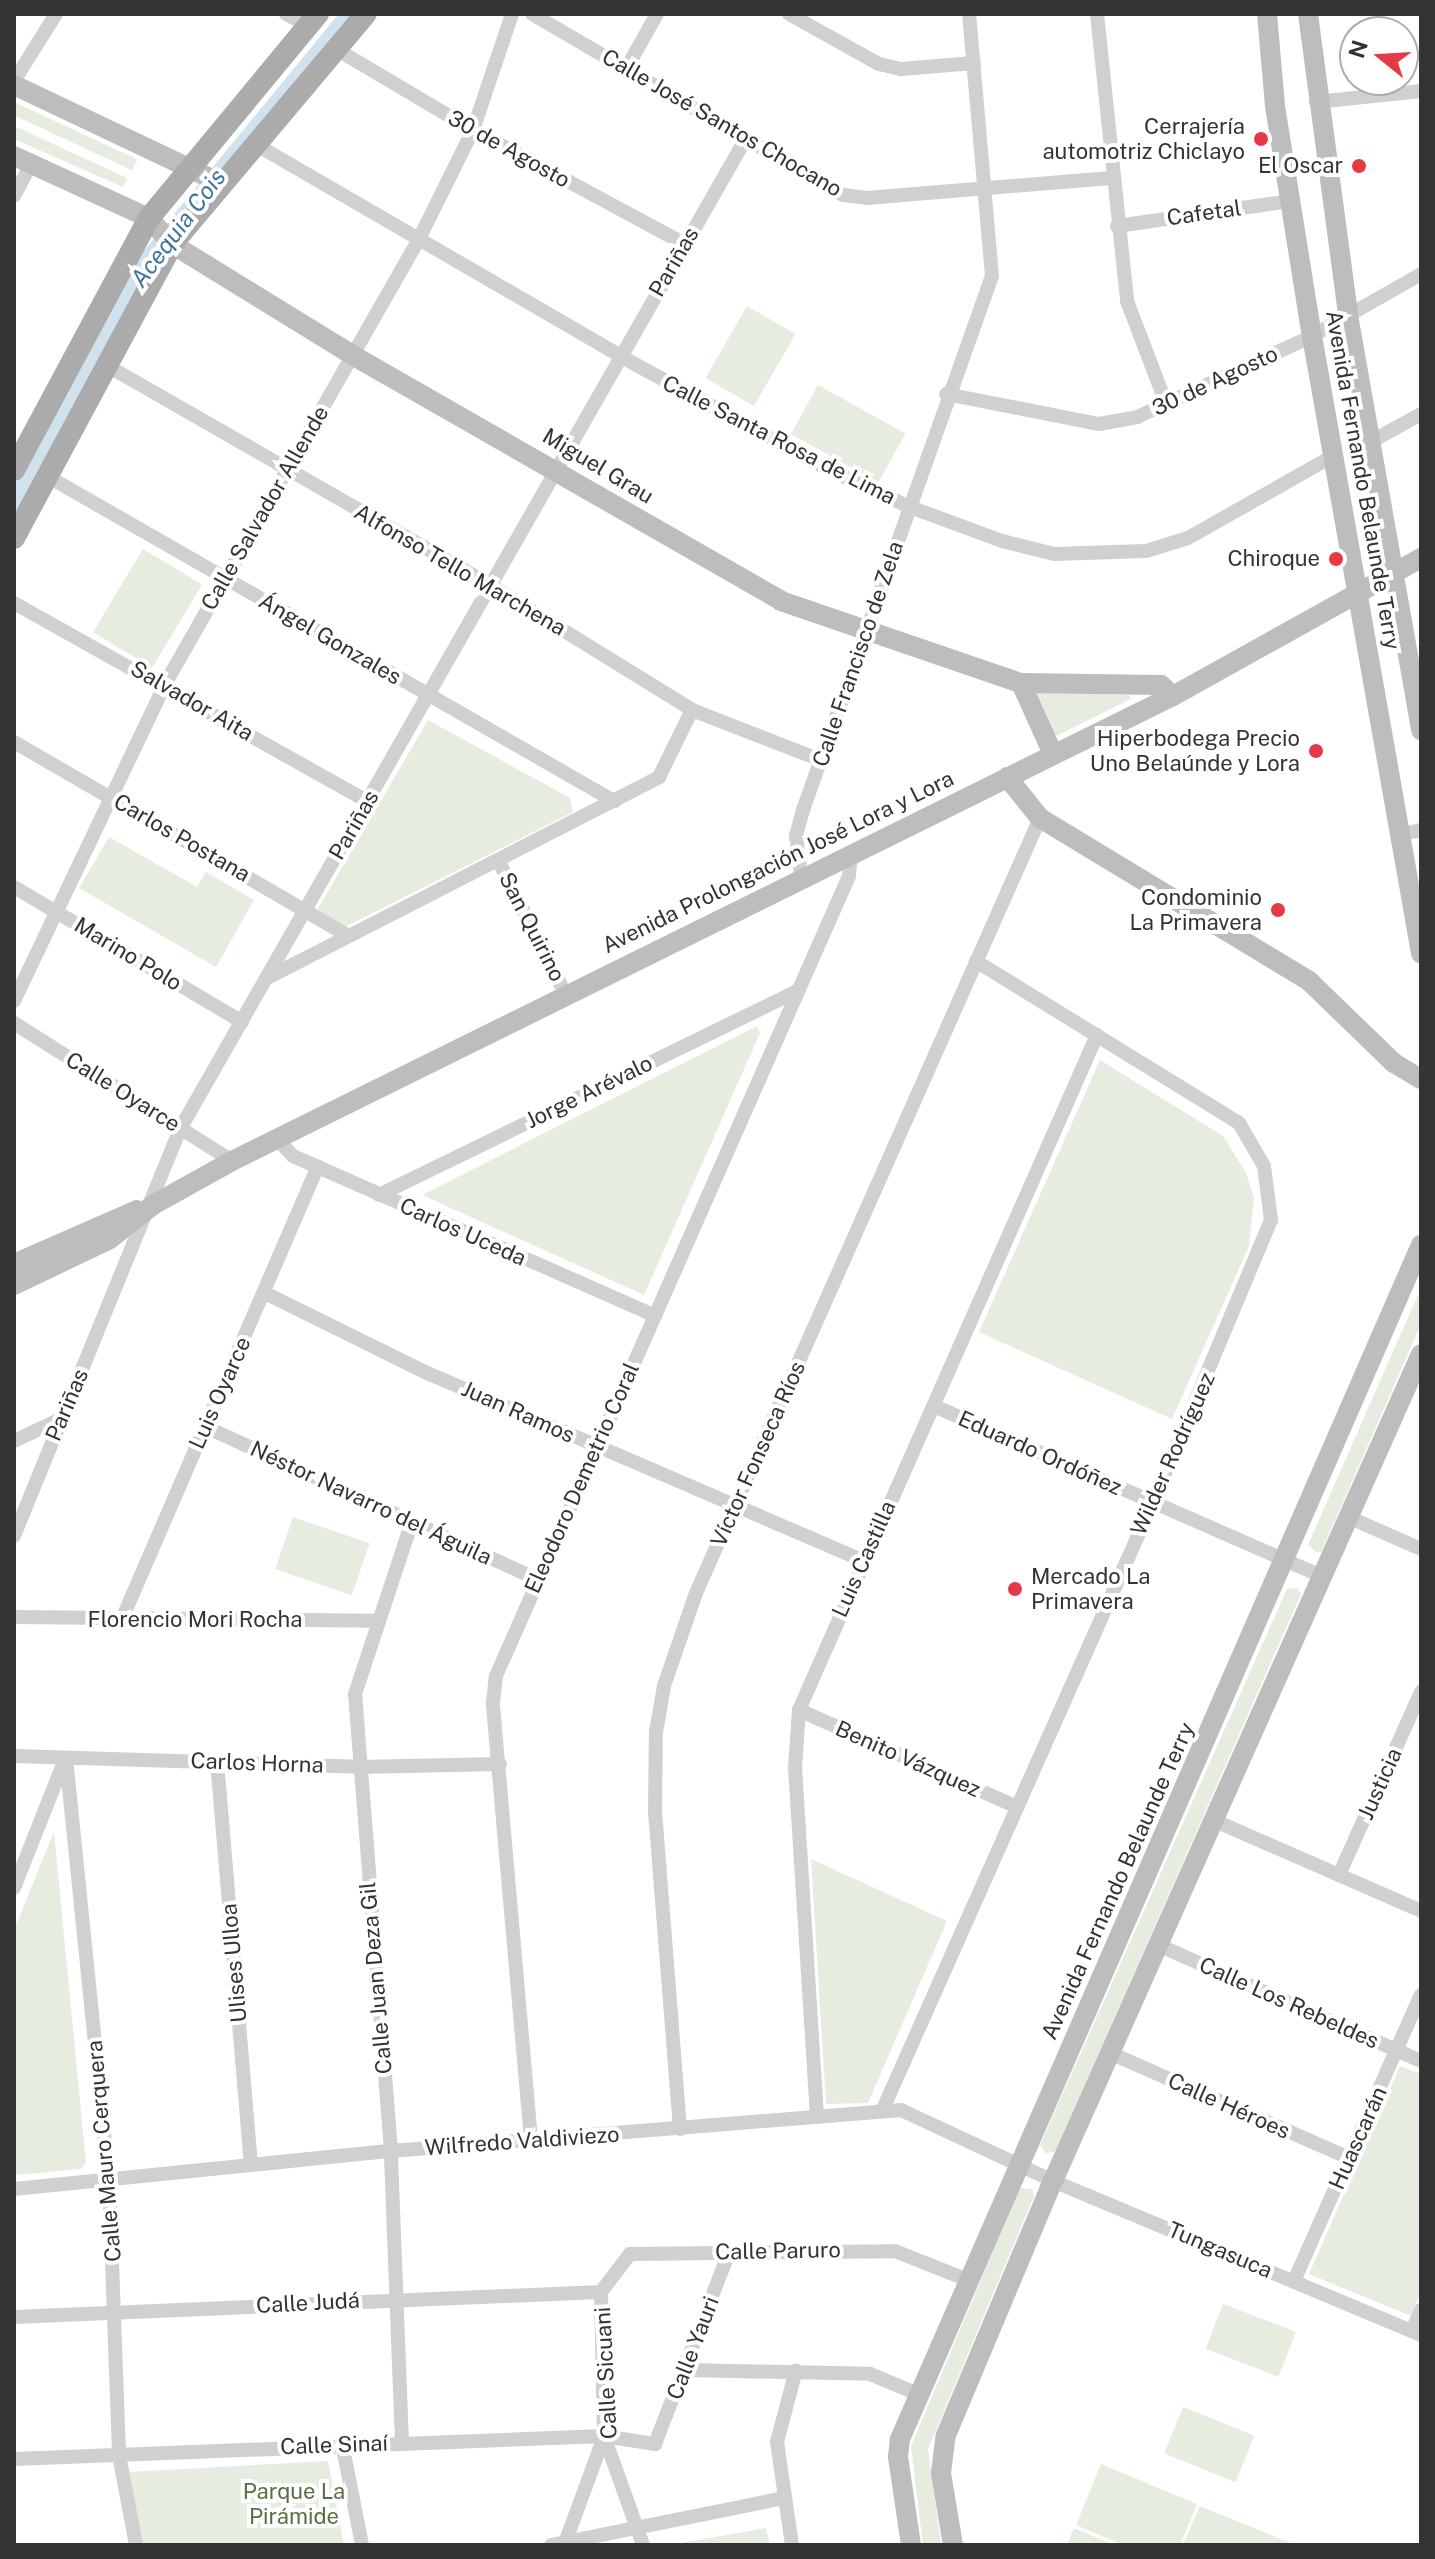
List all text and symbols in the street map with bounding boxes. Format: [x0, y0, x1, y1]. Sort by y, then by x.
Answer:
north arrow [1339, 16, 1419, 96]
text: N [1343, 37, 1373, 61]
street label: Calle José Santos Chocano [597, 43, 847, 203]
street label: 30 de Agosto [443, 104, 575, 194]
place label: Cerrajería automotriz Chiclayo [1042, 113, 1245, 164]
marker: Cerrajería automotriz Chiclayo [1252, 130, 1270, 148]
place label: El Oscar [1258, 153, 1343, 179]
marker: El Oscar [1350, 157, 1368, 175]
water label: Acequia Cois [124, 163, 232, 293]
street label: Cafetal [1165, 195, 1243, 231]
street label: Pariñas [644, 222, 704, 302]
street label: Avenida Fernando Belaunde Terry [1320, 308, 1406, 652]
street label: 30 de Agosto [1148, 340, 1282, 422]
street label: Calle Santa Rosa de Lima [658, 370, 900, 510]
street label: Calle Salvador Allende [196, 401, 334, 615]
street label: Miguel Grau [538, 423, 658, 509]
street label: Alfonso Tello Marchena [349, 498, 571, 642]
street label: Calle Francisco de Zela [807, 537, 909, 771]
place label: Chiroque [1227, 546, 1320, 572]
marker: Chiroque [1327, 550, 1345, 568]
street label: Ángel Gonzales [254, 588, 406, 690]
street label: Salvador Aita [126, 655, 258, 747]
place label: Hiperbodega Precio Uno Belaúnde y Lora [1089, 725, 1300, 776]
marker: Hiperbodega Precio Uno Belaúnde y Lora [1307, 742, 1325, 760]
street label: Avenida Prolongación José Lora y Lora [598, 765, 958, 959]
street label: Pariñas [324, 785, 384, 865]
street label: Carlos Postana [109, 788, 255, 888]
street label: San Quirino [493, 868, 571, 986]
place label: Condominio La Primavera [1129, 884, 1262, 936]
marker: Condominio La Primavera [1269, 901, 1287, 919]
street label: Marino Polo [69, 912, 187, 996]
street label: Calle Oyarce [61, 1046, 185, 1138]
street label: Jorge Arévalo [521, 1050, 657, 1134]
street label: Carlos Uceda [396, 1192, 530, 1272]
street label: Luis Oyarce [184, 1333, 256, 1453]
street label: Víctor Fonseca Ríos [705, 1357, 811, 1551]
street label: Eleodoro Demetrio Coral [519, 1359, 645, 1597]
street label: Pariñas [40, 1365, 94, 1445]
street label: Wilder Rodríguez [1125, 1369, 1221, 1539]
street label: Juan Ramos [457, 1375, 579, 1449]
street label: Eduardo Ordóñez [954, 1405, 1126, 1501]
street label: Néstor Navarro del Águila [246, 1435, 496, 1571]
street label: Luis Castilla [827, 1497, 901, 1621]
place label: Mercado La Primavera [1031, 1563, 1151, 1614]
marker: Mercado La Primavera [1006, 1580, 1024, 1598]
street label: Florencio Mori Rocha [88, 1607, 302, 1633]
street label: Benito Vázquez [831, 1715, 985, 1803]
street label: Avenida Fernando Belaunde Terry [1036, 1718, 1200, 2044]
street label: Justicia [1353, 1744, 1407, 1824]
street label: Carlos Horna [190, 1747, 324, 1779]
street label: Calle Juan Deza Gil [354, 1881, 398, 2075]
street label: Ulises Ulloa [216, 1902, 252, 2024]
street label: Calle Los Rebeldes [1195, 1952, 1383, 2054]
street label: Calle Mauro Cerquera [81, 2039, 127, 2263]
street label: Calle Héroes [1164, 2067, 1294, 2145]
street label: Huascarán [1324, 2082, 1392, 2194]
street label: Wilfredo Valdiviezo [423, 2121, 621, 2161]
street label: Tungasuca [1164, 2216, 1276, 2284]
street label: Calle Paruro [715, 2237, 841, 2265]
street label: Calle Judá [255, 2287, 361, 2319]
street label: Calle Yauri [661, 2293, 725, 2403]
street label: Calle Sicuani [589, 2306, 623, 2440]
street label: Calle Sinaí [280, 2430, 388, 2460]
park label: Parque La Pirámide [243, 2478, 345, 2530]

